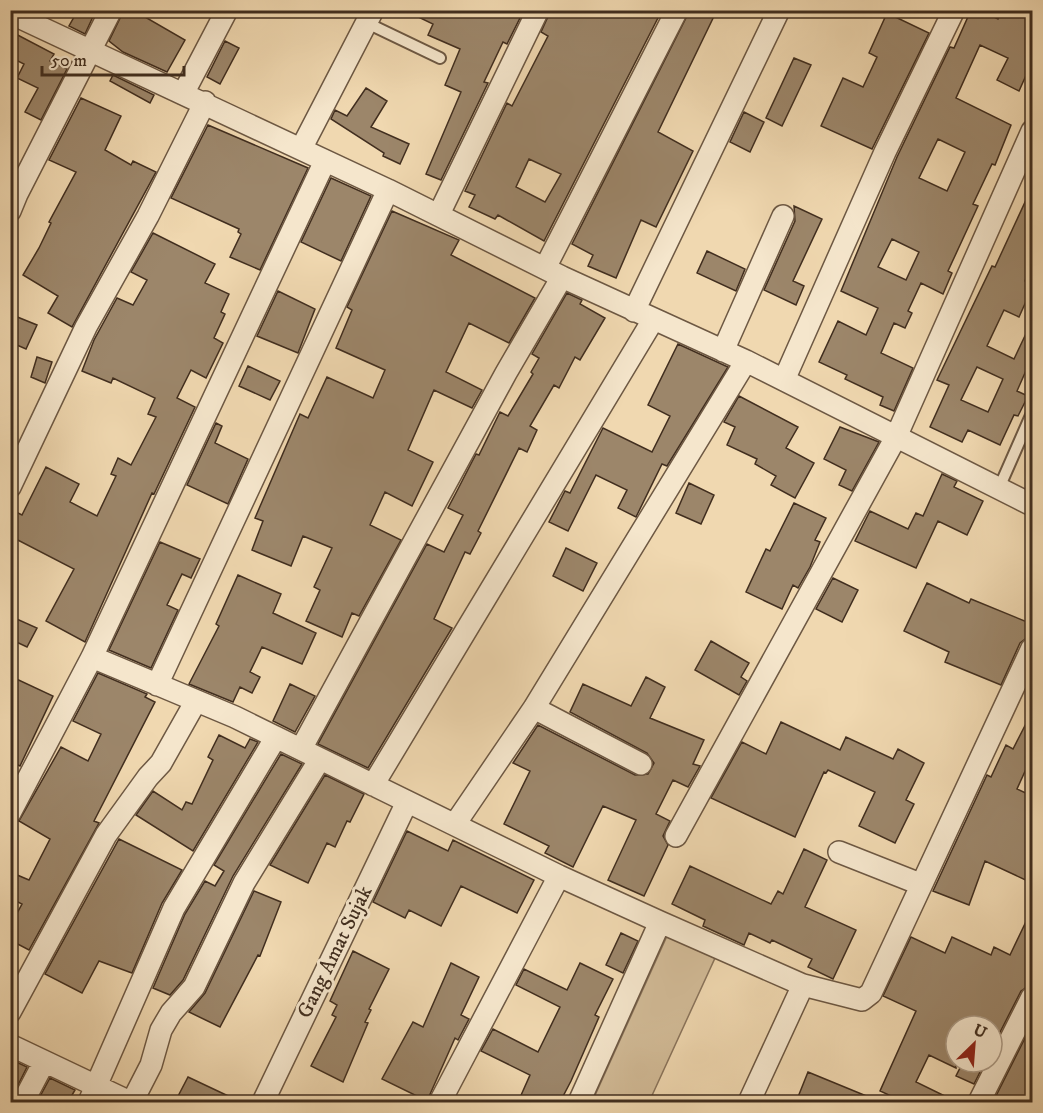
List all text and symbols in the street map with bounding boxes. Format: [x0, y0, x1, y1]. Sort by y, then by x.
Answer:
scale bar [42, 39, 184, 77]
text: 50 m [51, 50, 87, 72]
street label: Gang Amat Sujak [292, 881, 379, 1022]
north arrow [944, 1014, 1004, 1074]
text: U [970, 1020, 990, 1043]

